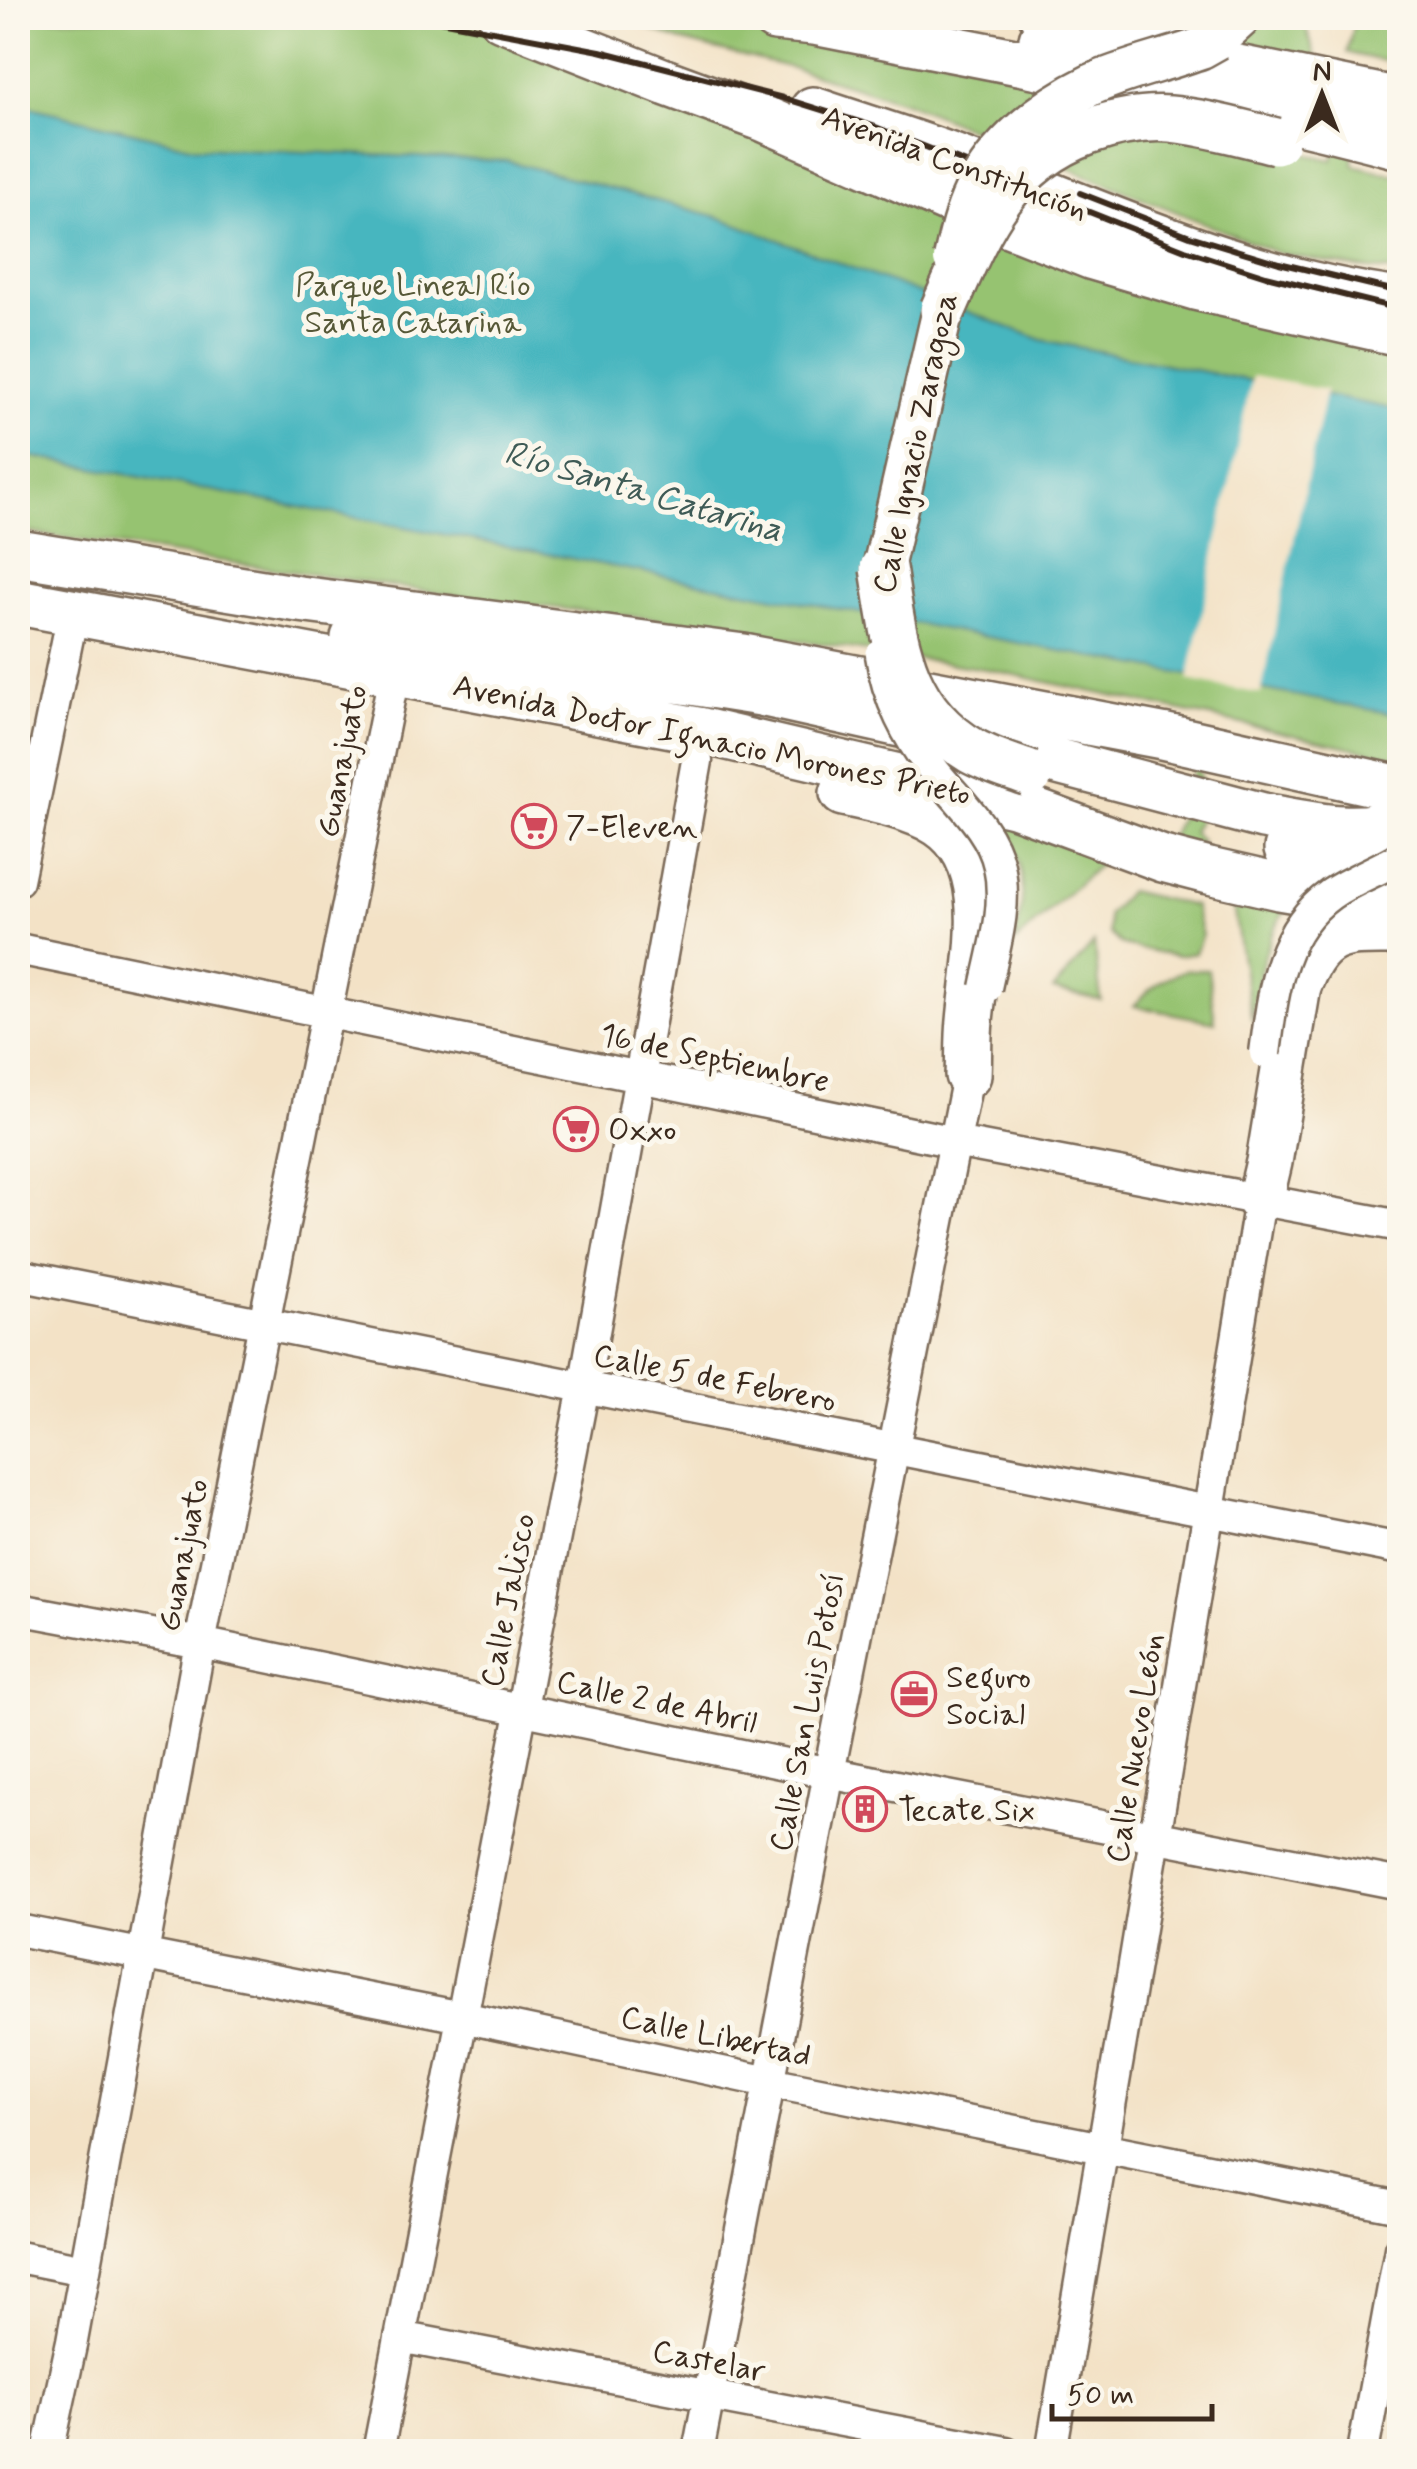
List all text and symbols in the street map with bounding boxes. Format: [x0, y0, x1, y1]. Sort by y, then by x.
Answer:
north arrow [1272, 45, 1372, 145]
text: N [1313, 54, 1331, 91]
street label: Avenida Constitución [816, 96, 1093, 232]
park label: Parque Lineal Río Santa Catarina [295, 265, 531, 344]
street label: Calle Ignacio Zaragoza [864, 289, 970, 598]
water label: Río Santa Catarina [499, 430, 788, 554]
street label: Avenida Doctor Ignacio Morones Prieto [448, 666, 974, 819]
street label: Guanajuato [308, 681, 378, 841]
supermarket icon: 7-Eleven [511, 803, 557, 849]
place label: 7-Eleven [566, 807, 698, 849]
street label: 16 de Septiembre [596, 1014, 833, 1104]
supermarket icon: Oxxo [553, 1106, 599, 1152]
place label: Oxxo [608, 1110, 676, 1152]
street label: Calle 5 de Febrero [590, 1335, 839, 1423]
street label: Guanajuato [149, 1475, 219, 1635]
street label: Calle Jalisco [472, 1510, 546, 1691]
street label: Calle San Luis Potosí [760, 1569, 856, 1855]
street label: Calle Nuevo León [1097, 1630, 1175, 1866]
place label: Seguro Social [946, 1657, 1031, 1736]
street label: Calle 2 de Abril [553, 1661, 761, 1745]
office icon: Seguro Social [891, 1671, 937, 1717]
building icon: Tecate Six [842, 1786, 888, 1832]
place label: Tecate Six [898, 1790, 1035, 1832]
street label: Calle Libertad [617, 1996, 815, 2078]
street label: Castelar [649, 2330, 769, 2394]
scale bar [1052, 2359, 1212, 2421]
text: 50 m [1067, 2376, 1134, 2415]

